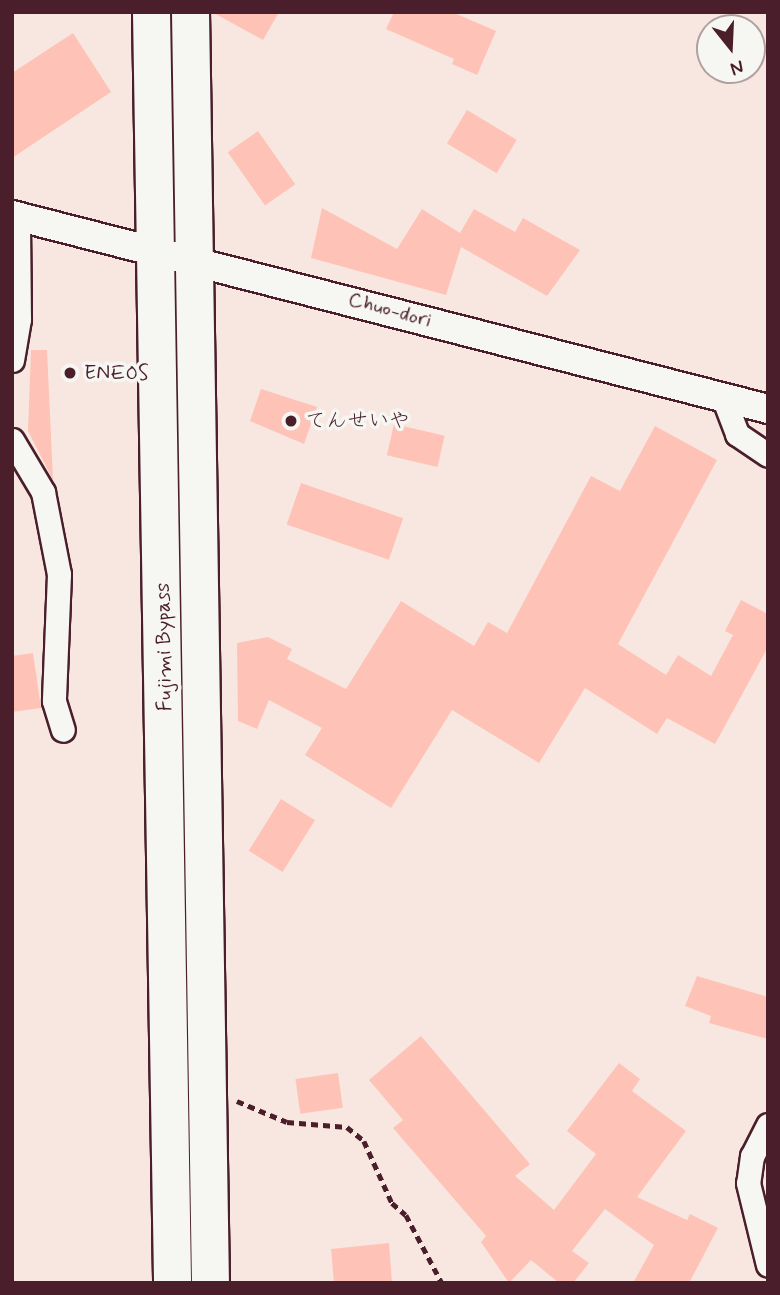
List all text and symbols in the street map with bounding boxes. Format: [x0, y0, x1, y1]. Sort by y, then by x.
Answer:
north arrow [696, 14, 766, 84]
text: N [727, 54, 747, 81]
street label: Chuo-dori [345, 287, 435, 333]
place label: ENEOS [84, 360, 149, 386]
marker: ENEOS [62, 365, 78, 381]
place label: てんせいや [305, 408, 410, 434]
marker: てんせいや [283, 413, 299, 429]
street label: Fujimi Bypass [150, 583, 178, 711]

